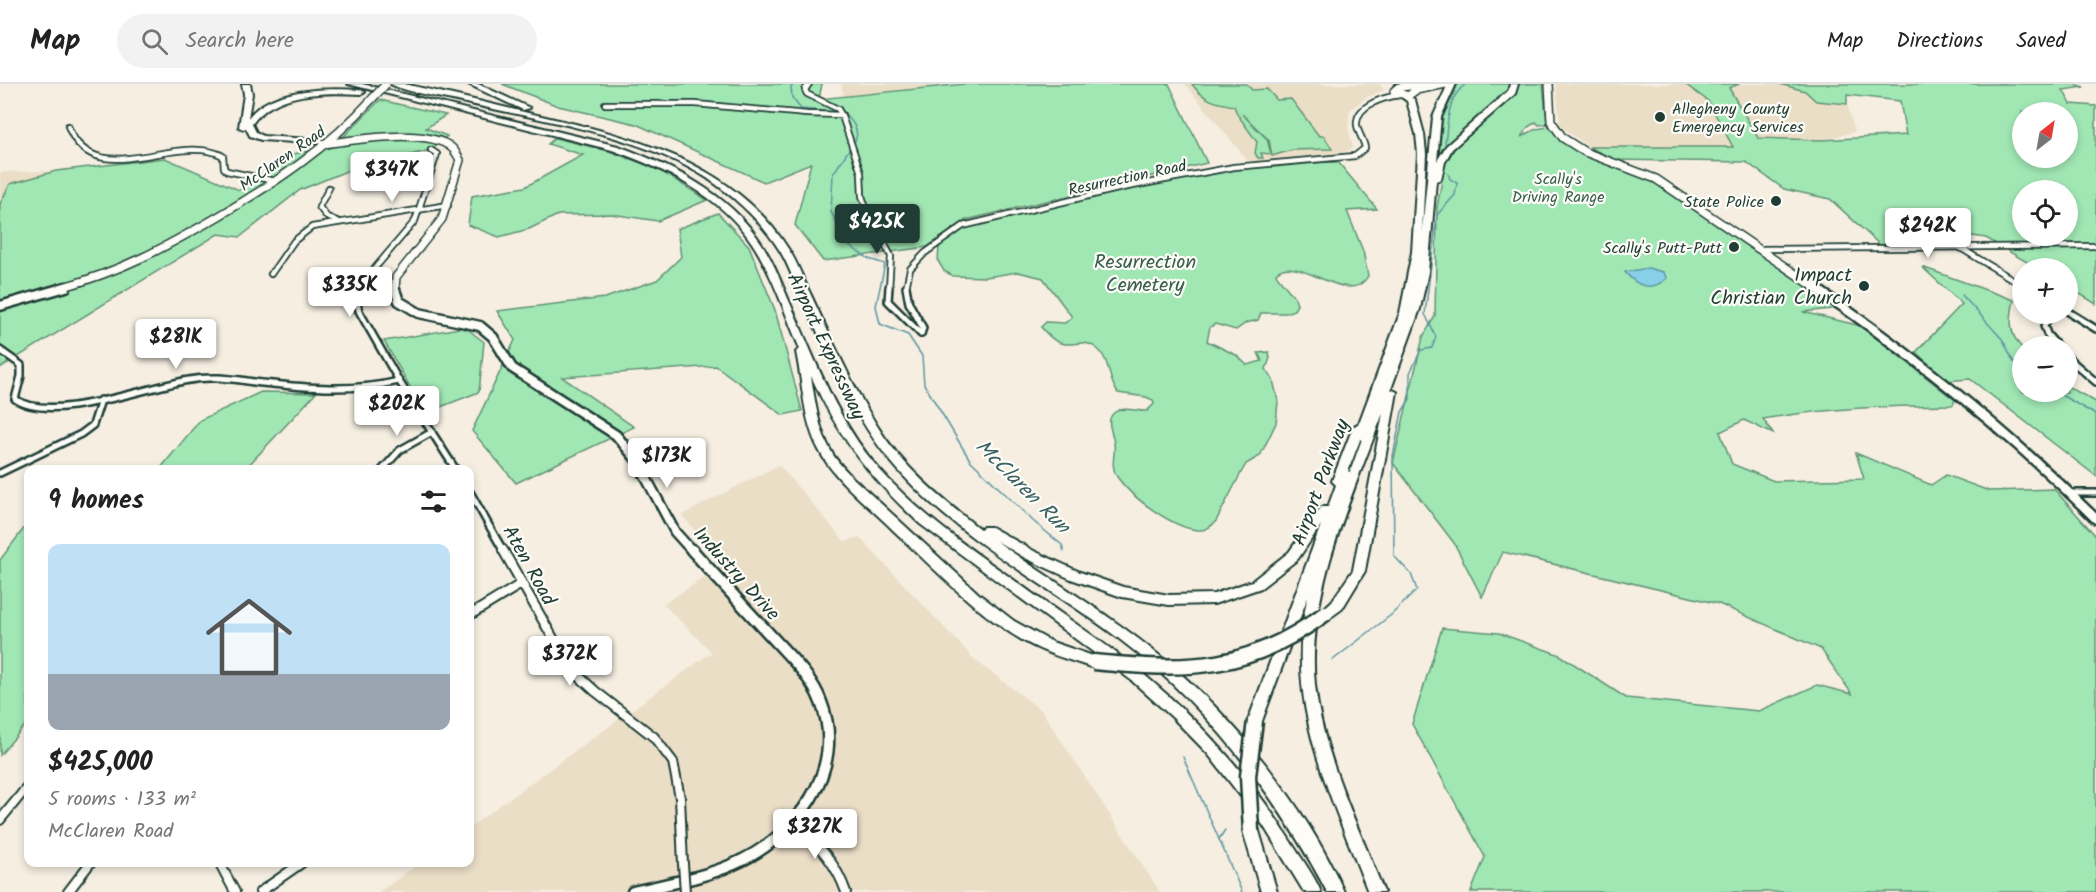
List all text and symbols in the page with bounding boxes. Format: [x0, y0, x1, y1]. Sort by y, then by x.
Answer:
search box [117, 14, 537, 68]
text: Map [30, 19, 81, 64]
text: Search here [186, 24, 294, 59]
icon: search [138, 25, 171, 58]
text: Map [1827, 25, 1863, 58]
text: Directions [1896, 25, 1983, 58]
text: Saved [2016, 25, 2066, 58]
place label: Allegheny County Emergency Services [1672, 97, 1804, 140]
north arrow [2012, 102, 2078, 168]
map controls [2012, 102, 2078, 402]
marker: Allegheny County Emergency Services [1653, 110, 1667, 124]
street label: McClaren Road [235, 120, 332, 198]
pin: $347K [350, 152, 434, 203]
street label: Resurrection Road [1066, 154, 1190, 203]
text: $347K [364, 155, 420, 187]
park label: Scally's Driving Range [1512, 167, 1604, 210]
button: locate [2012, 180, 2078, 246]
place label: State Police [1684, 190, 1764, 215]
marker: State Police [1769, 194, 1783, 208]
pin: $425K [835, 204, 919, 255]
text: $425K [849, 207, 905, 239]
pin: $242K [1886, 208, 1970, 259]
text: $242K [1899, 211, 1957, 243]
place label: Scally's Putt-Putt [1603, 236, 1723, 261]
marker: Scally's Putt-Putt [1727, 240, 1741, 254]
park label: Resurrection Cemetery [1094, 247, 1196, 302]
button: + [2012, 258, 2078, 324]
place label: Impact Christian Church [1710, 260, 1852, 315]
pin: $335K [308, 267, 392, 318]
street label: Airport Expressway [777, 268, 874, 426]
text: $335K [322, 270, 378, 302]
marker: Impact Christian Church [1857, 279, 1871, 293]
pin: $281K [134, 319, 218, 370]
text: $281K [149, 322, 203, 354]
button: − [2012, 336, 2078, 402]
pin: $202K [355, 386, 439, 437]
text: $202K [368, 389, 426, 421]
street label: Airport Parkway [1284, 414, 1360, 551]
water label: McClaren Run [967, 432, 1078, 544]
pin: $173K [625, 438, 709, 489]
text: $173K [642, 441, 692, 473]
text: 9 homes [48, 480, 144, 522]
icon: filters [417, 485, 450, 518]
street label: Aten Road [493, 520, 564, 613]
street label: Industry Drive [684, 520, 787, 629]
icon: home [195, 583, 303, 691]
pin: $372K [528, 636, 612, 687]
text: $372K [542, 639, 598, 671]
text: $425,000 [48, 742, 153, 784]
text: 5 rooms · 133 m² [48, 784, 196, 816]
pin: $327K [773, 809, 857, 860]
text: $327K [787, 812, 843, 844]
text: McClaren Road [48, 816, 173, 848]

